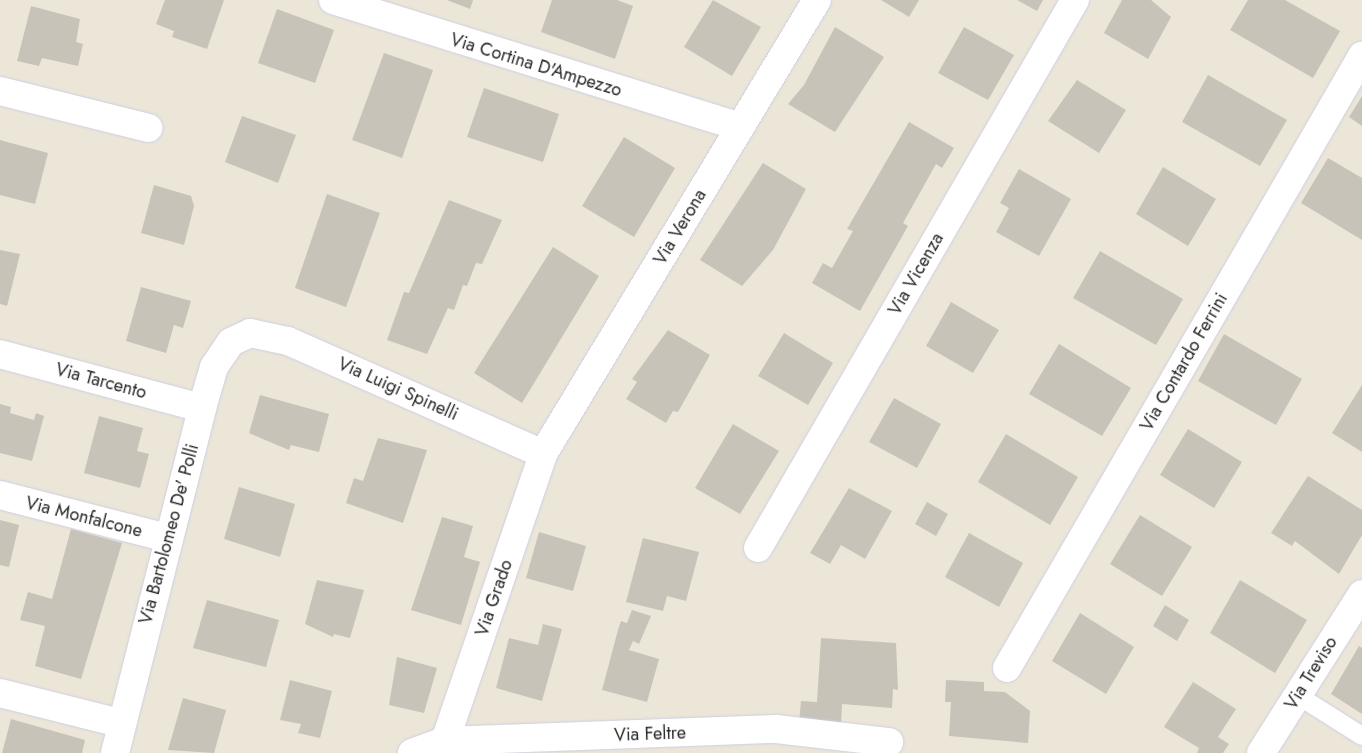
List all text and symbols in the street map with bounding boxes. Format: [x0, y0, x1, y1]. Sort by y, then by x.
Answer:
street label: Via Cortina D'Ampezzo [448, 29, 624, 101]
street label: Via Verona [649, 185, 711, 269]
street label: Via Vicenza [884, 229, 948, 319]
street label: Via Contardo Ferrini [1136, 289, 1232, 435]
street label: Via Luigi Spinelli [335, 353, 461, 425]
street label: Via Tarcento [53, 359, 149, 403]
street label: Via Bartolomeo De' Polli [135, 441, 203, 627]
street label: Via Monfalcone [23, 492, 145, 542]
street label: Via Grado [471, 557, 517, 639]
street label: Via Treviso [1280, 632, 1342, 714]
street label: Via Feltre [614, 722, 686, 746]

